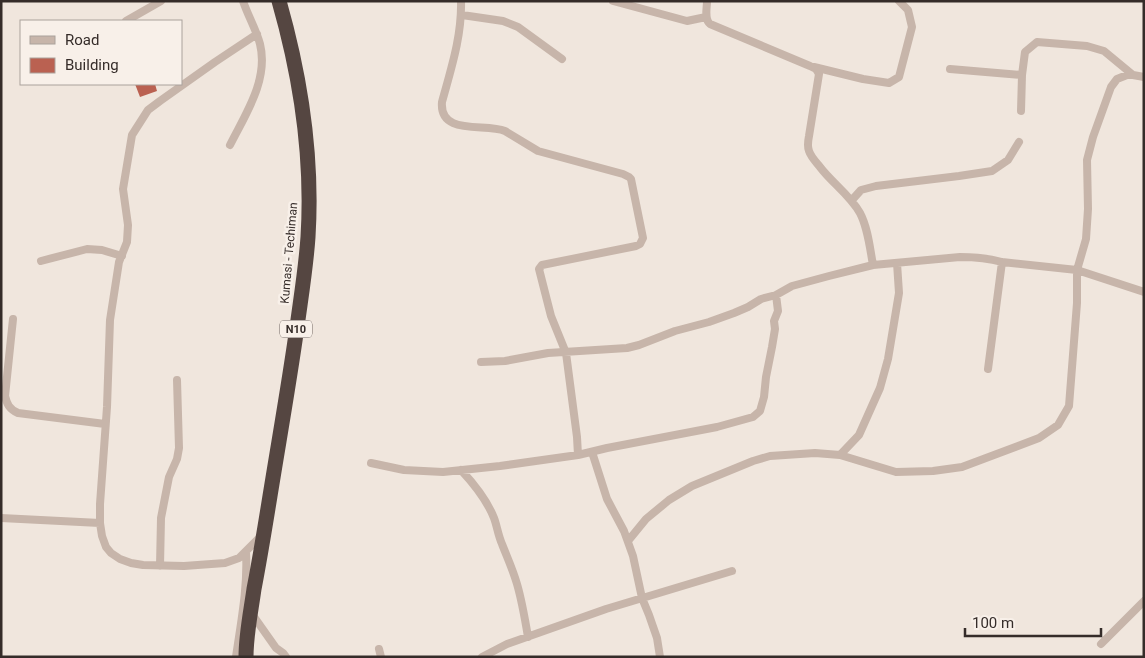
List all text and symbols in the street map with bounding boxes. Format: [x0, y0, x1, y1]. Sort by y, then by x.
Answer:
legend [20, 20, 182, 85]
text: Road [65, 31, 99, 49]
text: Building [65, 56, 119, 74]
street label: Kumasi - Techiman [278, 202, 300, 304]
road number: N10 [280, 320, 312, 338]
scale bar [965, 606, 1101, 638]
text: 100 m [972, 614, 1014, 632]

